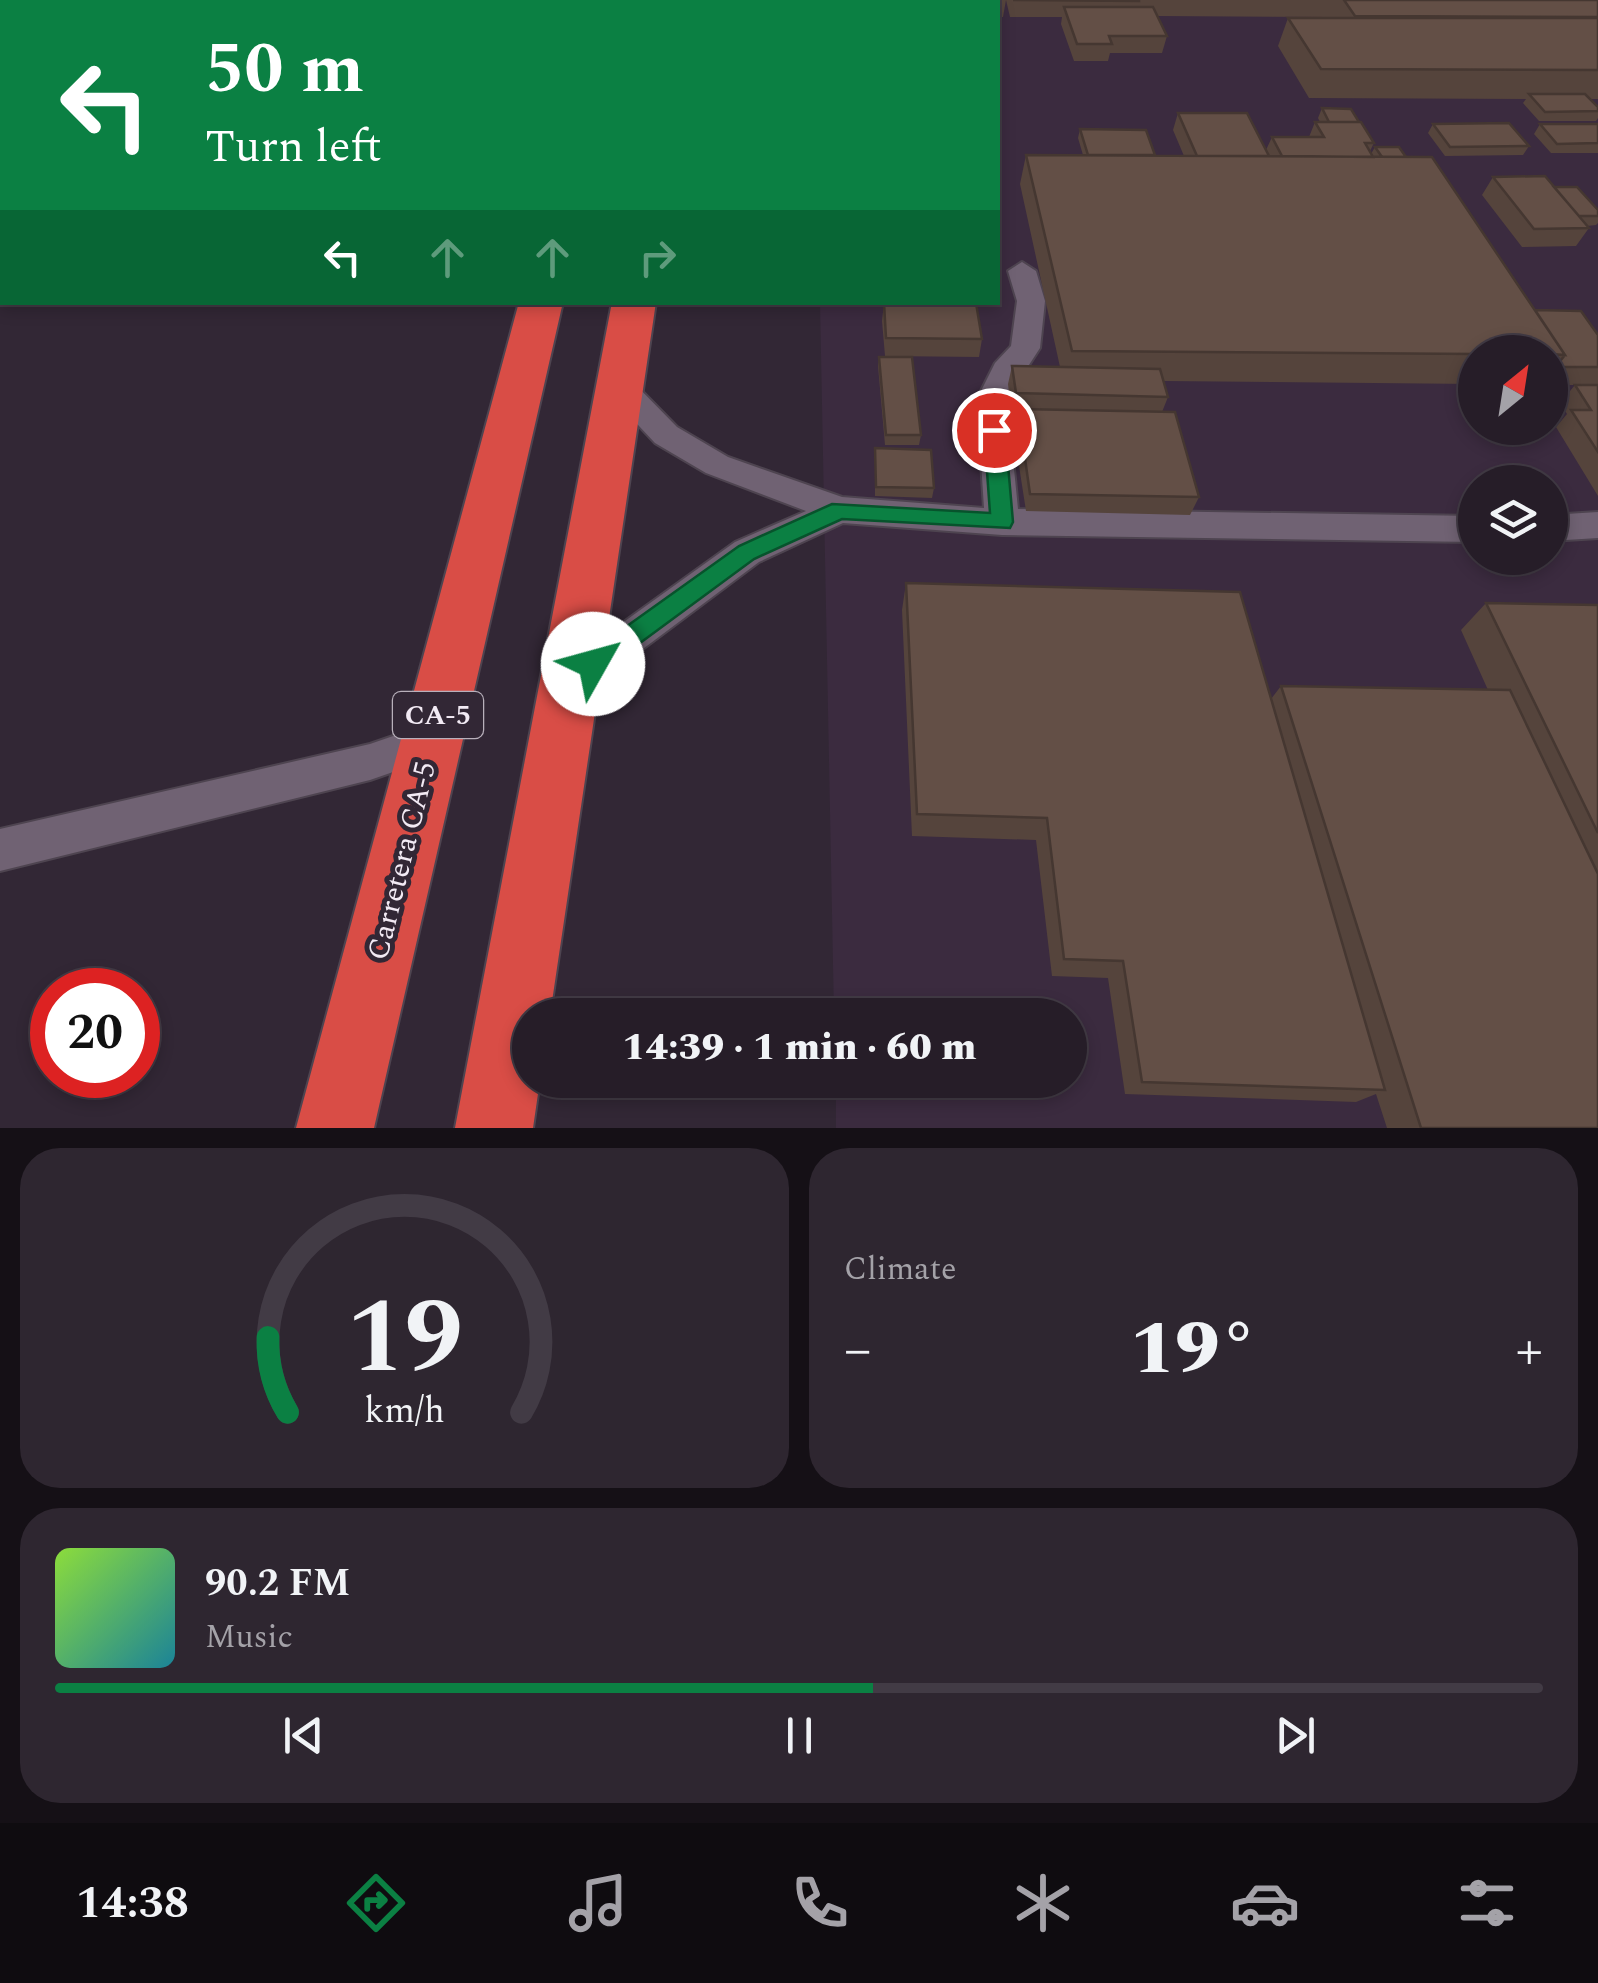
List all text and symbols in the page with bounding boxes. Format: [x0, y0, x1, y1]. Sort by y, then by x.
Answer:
text: 50 m [205, 17, 364, 123]
icon: left [40, 40, 170, 170]
text: Turn left [205, 113, 382, 182]
icon: left [315, 230, 370, 285]
icon: ahead [420, 230, 475, 285]
icon: ahead [525, 230, 580, 285]
icon: right [630, 230, 685, 285]
north arrow [1458, 335, 1568, 445]
map controls [1458, 335, 1568, 575]
pin [952, 388, 1037, 473]
icon: arrive [967, 403, 1022, 458]
button: layers [1458, 465, 1568, 575]
position arrow [541, 612, 645, 716]
road number: CA-5 [393, 692, 483, 738]
street label: Carretera CA-5 [355, 757, 449, 965]
speed limit sign: 20 [30, 968, 160, 1098]
text: 14:39 · 1 min · 60 m [622, 1019, 977, 1077]
text: Climate [844, 1245, 956, 1294]
text: 19 [346, 1260, 463, 1418]
text: 19° [1130, 1293, 1257, 1407]
text: − [844, 1309, 872, 1392]
text: + [1515, 1309, 1543, 1392]
text: km/h [364, 1384, 445, 1439]
text: 90.2 FM [205, 1555, 350, 1613]
text: Music [205, 1613, 293, 1662]
icon: previous [276, 1708, 331, 1763]
icon: pause [772, 1708, 827, 1763]
icon: next [1268, 1708, 1323, 1763]
icon: directions [341, 1868, 411, 1938]
icon: music [563, 1868, 633, 1938]
icon: phone [785, 1868, 855, 1938]
icon: climate [1008, 1868, 1078, 1938]
icon: car [1230, 1868, 1300, 1938]
icon: filters [1452, 1868, 1522, 1938]
text: 14:38 [76, 1869, 189, 1938]

